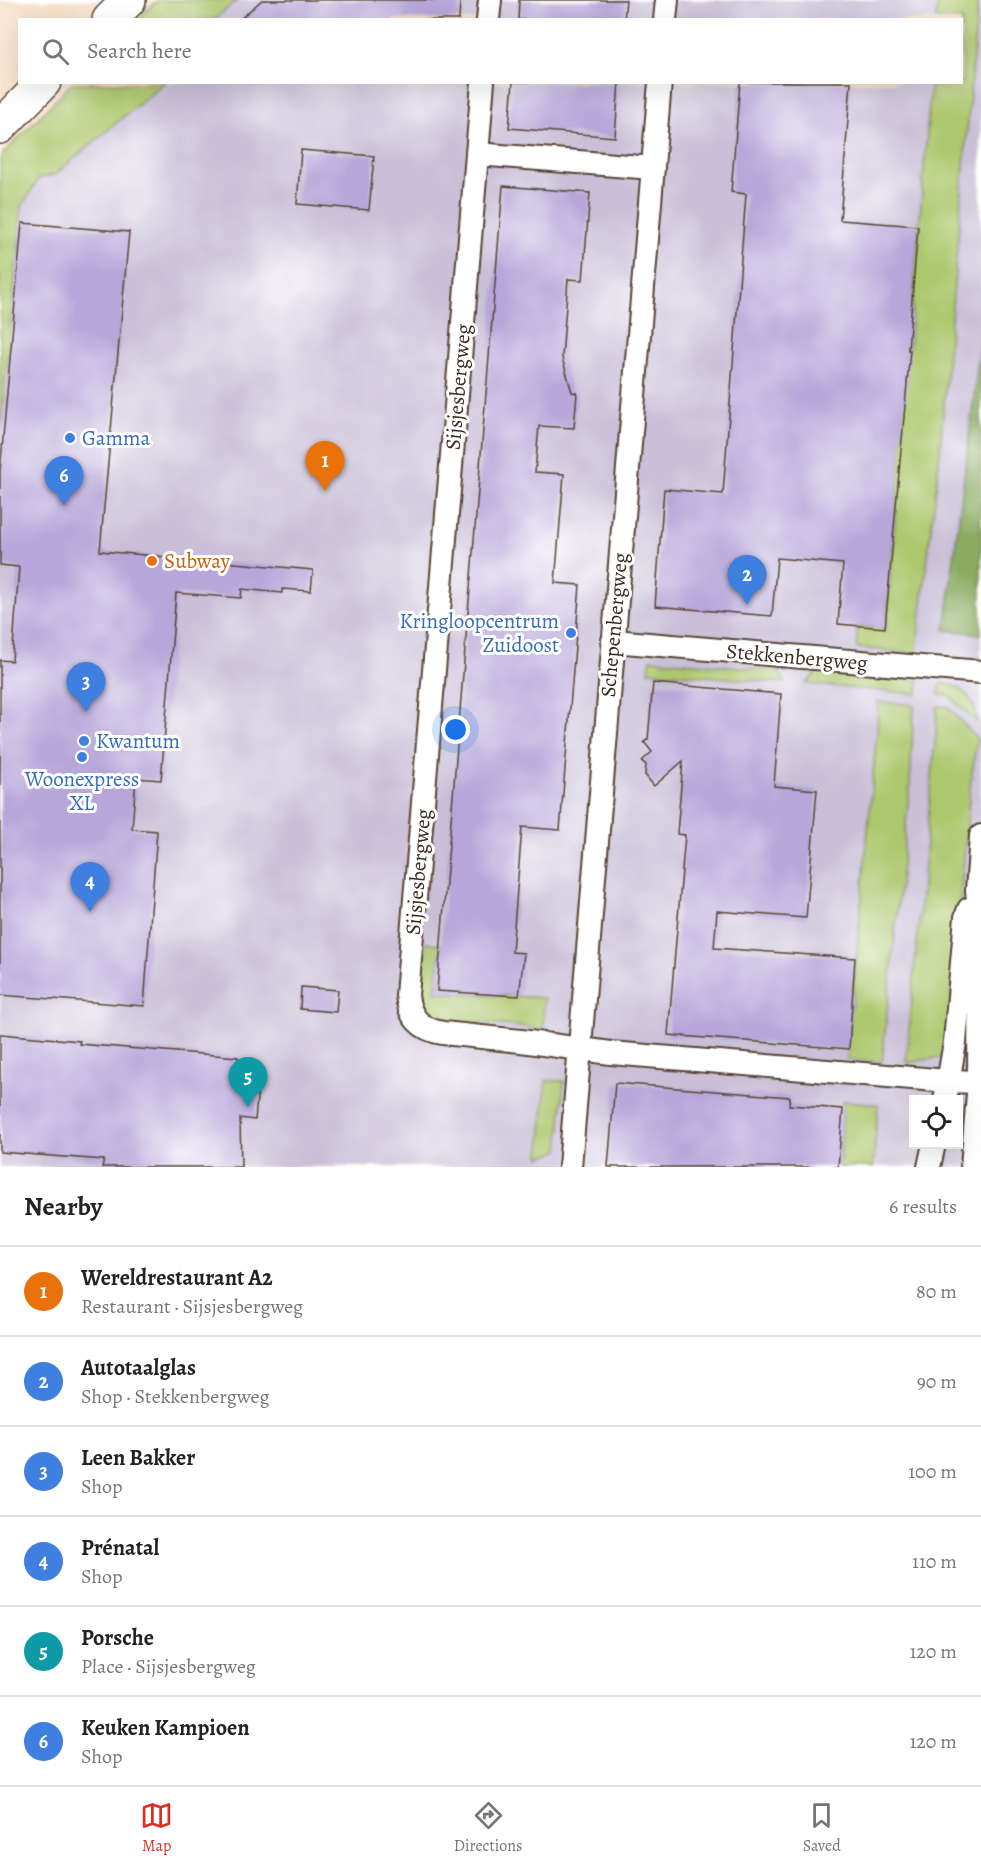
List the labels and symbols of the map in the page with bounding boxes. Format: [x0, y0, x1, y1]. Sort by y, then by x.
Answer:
street label: Sijsjesbergweg [439, 322, 477, 451]
place label: Gamma [82, 424, 151, 452]
marker: Gamma [63, 431, 77, 445]
pin: 1 [306, 442, 344, 491]
pin: 6 [44, 456, 84, 506]
place label: Subway [164, 547, 231, 575]
street label: Schepenbergweg [594, 551, 634, 698]
marker: Subway [145, 554, 159, 568]
pin: 2 [728, 556, 766, 605]
place label: Kringloopcentrum Zuidoost [399, 607, 559, 659]
marker: Kringloopcentrum Zuidoost [564, 626, 578, 640]
street label: Stekkenbergweg [725, 637, 869, 677]
pin: 3 [66, 662, 106, 712]
your location [441, 715, 470, 744]
place label: Kwantum [96, 727, 180, 755]
marker: Kwantum [77, 734, 91, 748]
marker: Woonexpress XL [75, 750, 89, 764]
place label: Woonexpress XL [24, 765, 139, 817]
street label: Sijsjesbergweg [399, 807, 437, 936]
pin: 4 [70, 862, 110, 912]
pin: 5 [228, 1058, 268, 1107]

